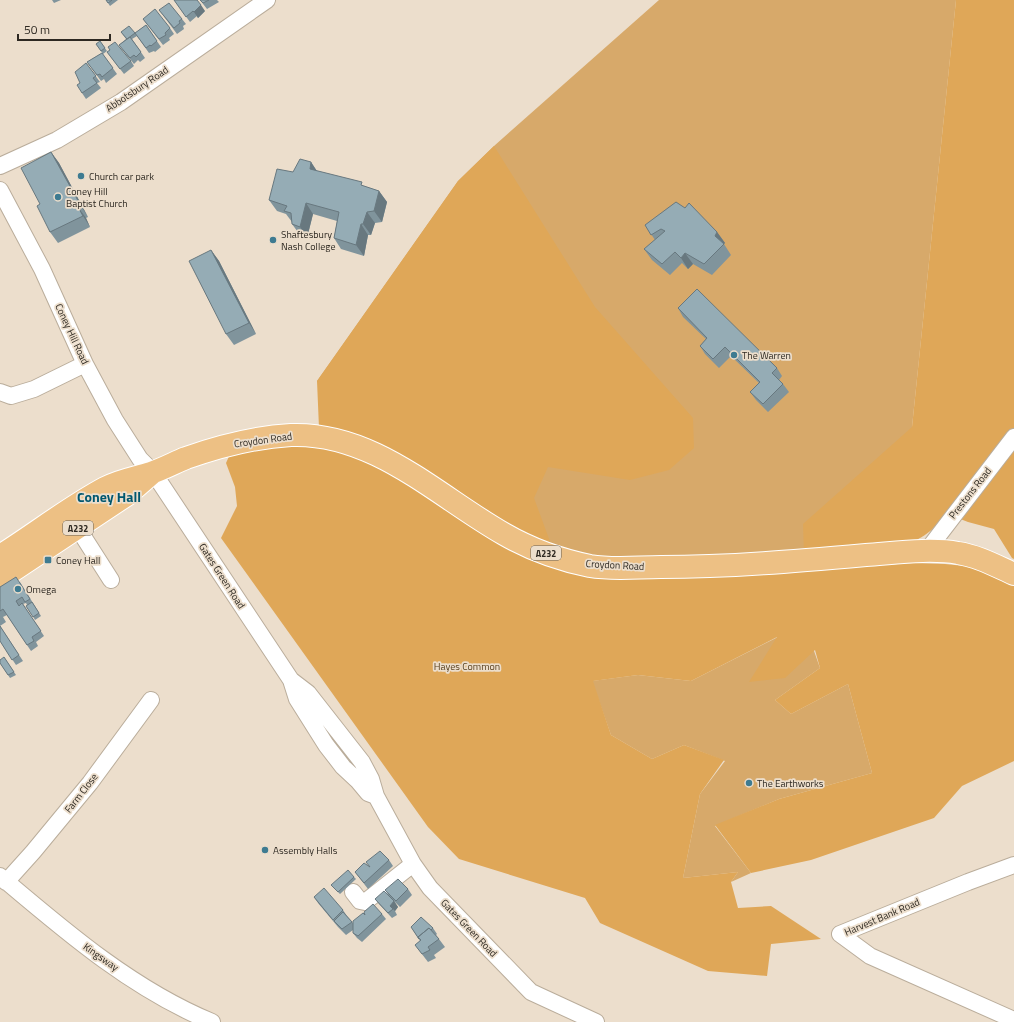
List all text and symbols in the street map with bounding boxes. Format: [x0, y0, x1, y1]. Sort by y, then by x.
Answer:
scale bar [18, 16, 110, 42]
text: 50 m [24, 20, 50, 39]
street label: Abbotsbury Road [103, 62, 171, 116]
place label: Church car park [89, 169, 154, 184]
marker: Church car park [76, 171, 86, 181]
place label: Coney Hill Baptist Church [66, 184, 128, 211]
marker: Coney Hill Baptist Church [53, 192, 63, 202]
place label: Shaftesbury Nash College [281, 227, 335, 254]
marker: Shaftesbury Nash College [268, 235, 278, 245]
street label: Coney Hill Road [51, 301, 93, 367]
place label: The Warren [742, 348, 791, 363]
marker: The Warren [729, 350, 739, 360]
street label: Croydon Road [233, 429, 293, 451]
street label: Prestons Road [945, 464, 995, 522]
district label: Coney Hall [77, 486, 141, 507]
road number: A232 [63, 521, 93, 535]
street label: Gates Green Road [195, 540, 249, 612]
road number: A232 [531, 546, 561, 560]
place label: Coney Hall [56, 553, 100, 568]
marker: Coney Hall [43, 555, 53, 565]
street label: Croydon Road [585, 556, 645, 574]
place label: Omega [26, 582, 56, 597]
marker: Omega [13, 584, 23, 594]
park label: Hayes Common [434, 659, 500, 674]
street label: Farm Close [61, 770, 101, 816]
place label: The Earthworks [757, 776, 824, 791]
marker: The Earthworks [744, 778, 754, 788]
place label: Assembly Halls [273, 843, 338, 858]
marker: Assembly Halls [260, 845, 270, 855]
street label: Harvest Bank Road [842, 894, 922, 940]
street label: Gates Green Road [437, 896, 501, 960]
street label: Kingsway [80, 939, 122, 975]

